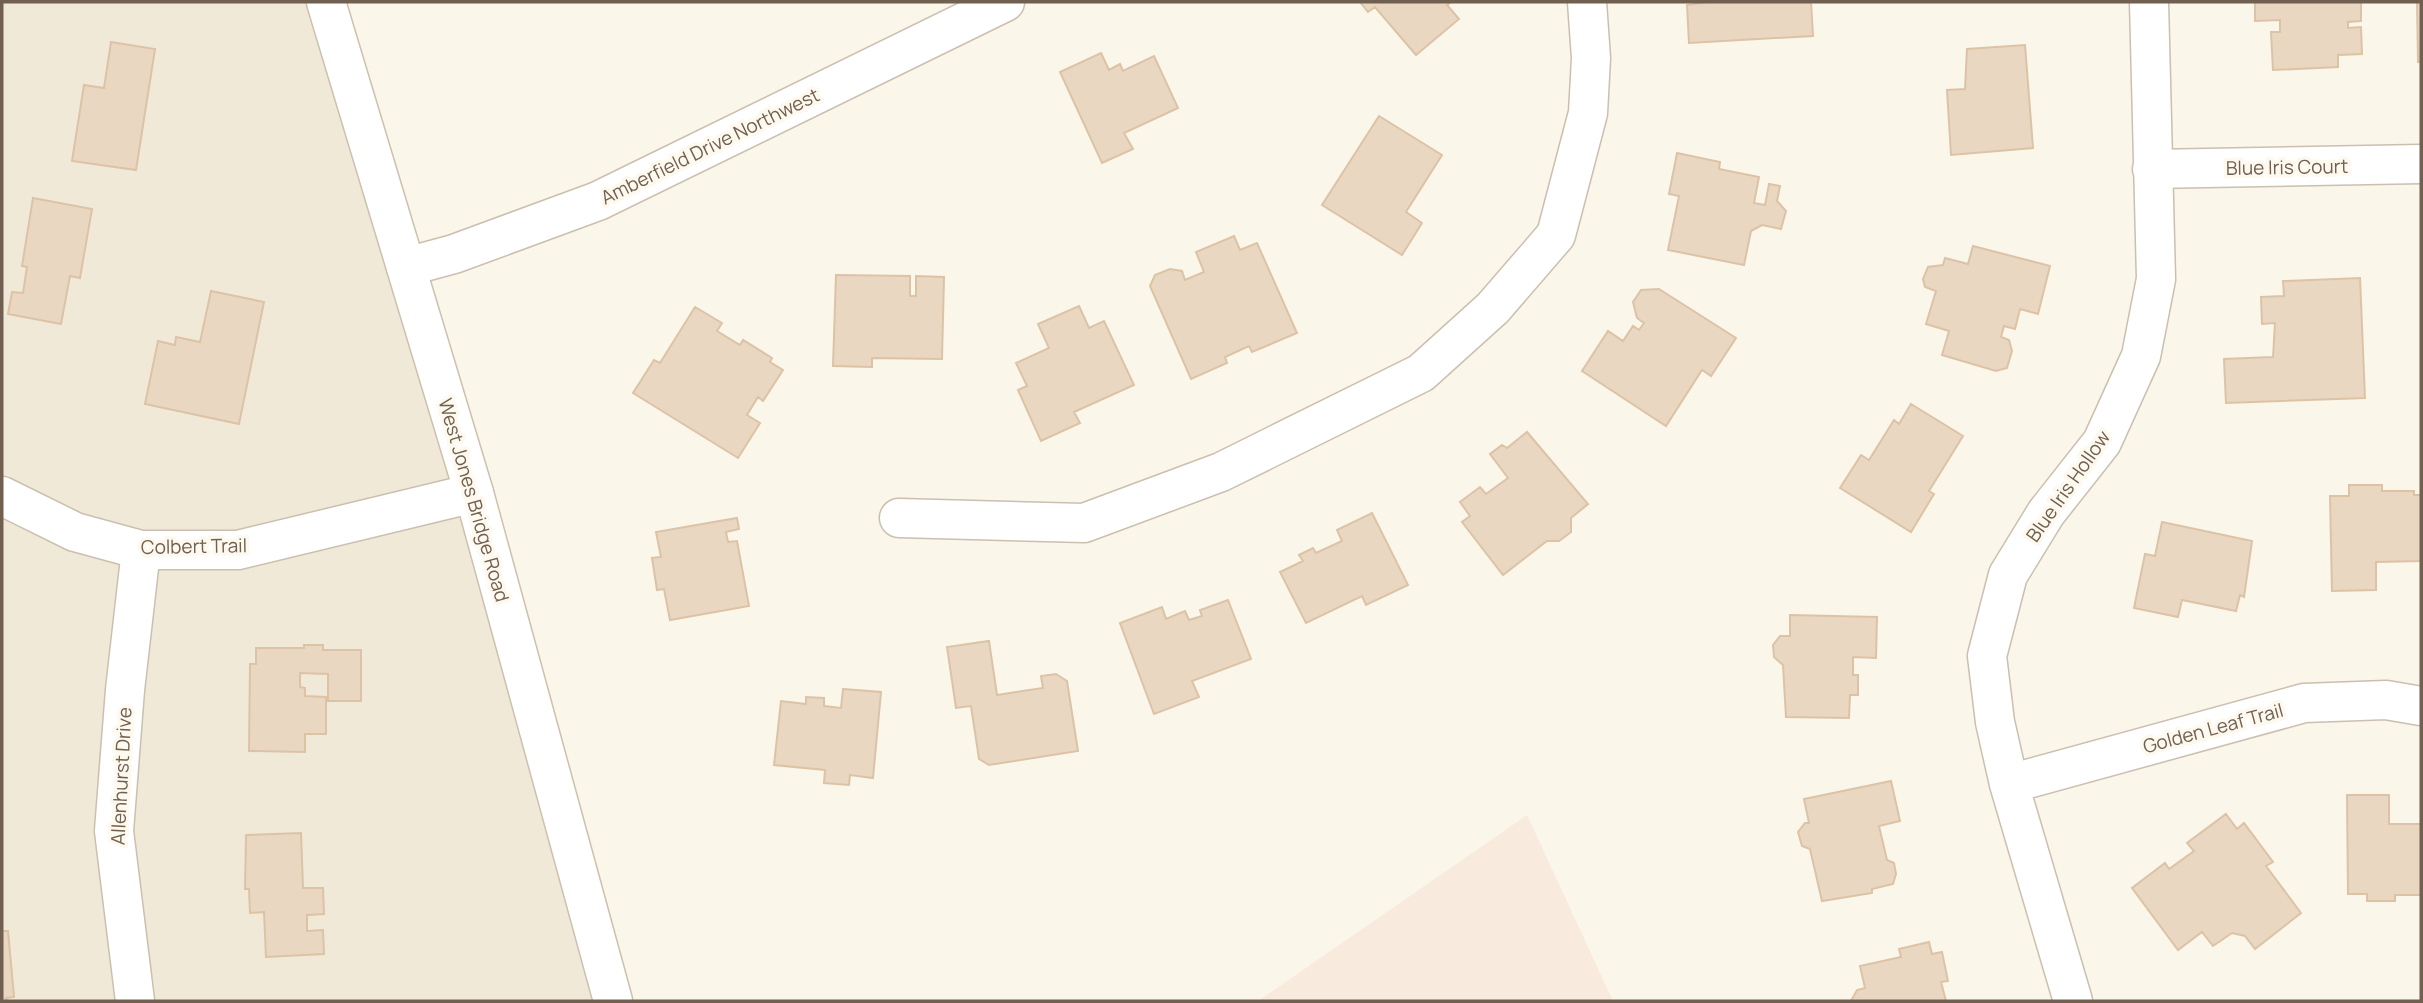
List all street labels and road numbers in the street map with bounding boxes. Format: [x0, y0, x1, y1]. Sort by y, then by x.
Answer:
street label: Amberfield Drive Northwest [596, 82, 824, 210]
street label: Blue Iris Court [2226, 153, 2348, 181]
street label: West Jones Bridge Road [432, 395, 516, 605]
street label: Blue Iris Hollow [2020, 425, 2116, 547]
street label: Colbert Trail [141, 532, 247, 560]
street label: Golden Leaf Trail [2140, 697, 2286, 759]
street label: Allenhurst Drive [104, 706, 138, 846]

